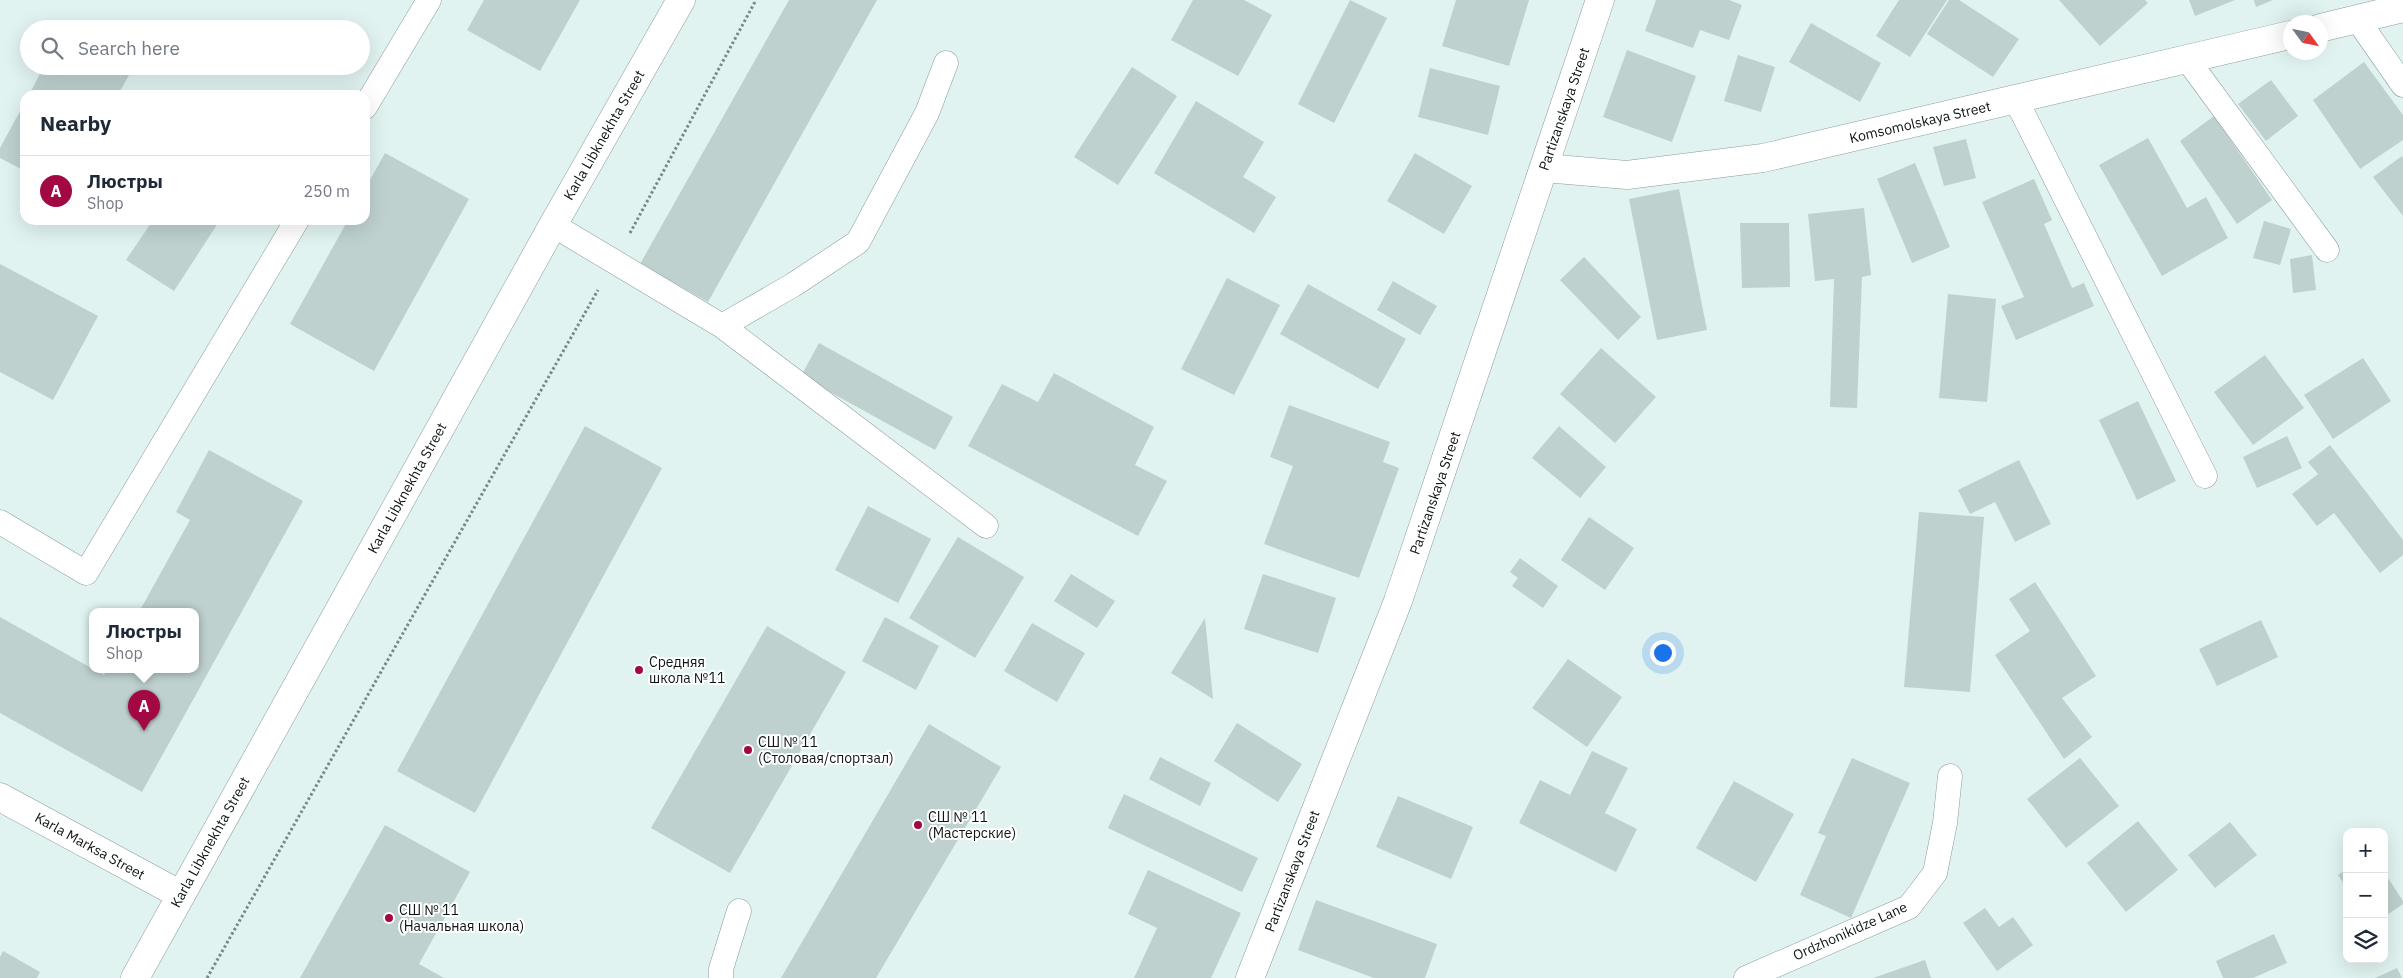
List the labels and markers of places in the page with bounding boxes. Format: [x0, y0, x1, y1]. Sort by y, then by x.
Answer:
place label: Средняя школа №11 [649, 653, 725, 687]
marker: Средняя школа №11 [633, 664, 645, 676]
pin: A [128, 690, 160, 731]
place label: СШ № 11 (Столовая/спортзал) [758, 733, 894, 767]
marker: СШ № 11 (Столовая/спортзал) [742, 744, 754, 756]
place label: СШ № 11 (Мастерские) [928, 808, 1016, 842]
marker: СШ № 11 (Мастерские) [912, 819, 924, 831]
place label: СШ № 11 (Начальная школа) [399, 901, 524, 935]
marker: СШ № 11 (Начальная школа) [383, 912, 395, 924]

